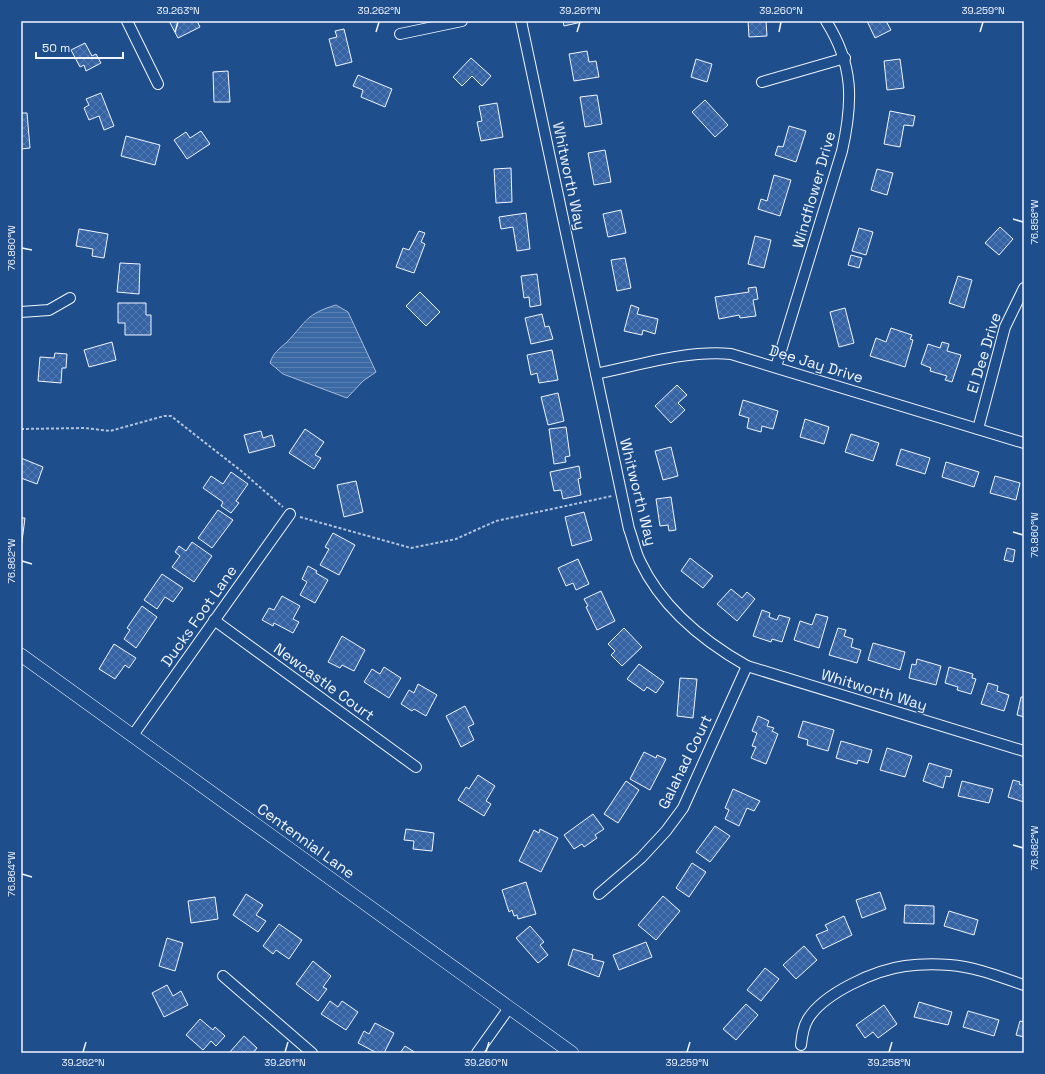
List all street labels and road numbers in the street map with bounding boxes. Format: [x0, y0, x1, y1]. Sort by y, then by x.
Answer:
street label: Whitworth Way [549, 120, 590, 232]
street label: Windflower Drive [788, 129, 839, 251]
street label: El Dee Drive [962, 310, 1005, 396]
street label: Dee Jay Drive [767, 340, 866, 387]
street label: Whitworth Way [616, 436, 661, 548]
street label: Ducks Foot Lane [156, 561, 241, 670]
street label: Newcastle Court [270, 639, 378, 725]
street label: Whitworth Way [819, 664, 930, 715]
street label: Galahad Court [654, 711, 716, 812]
street label: Centennial Lane [254, 799, 359, 882]

